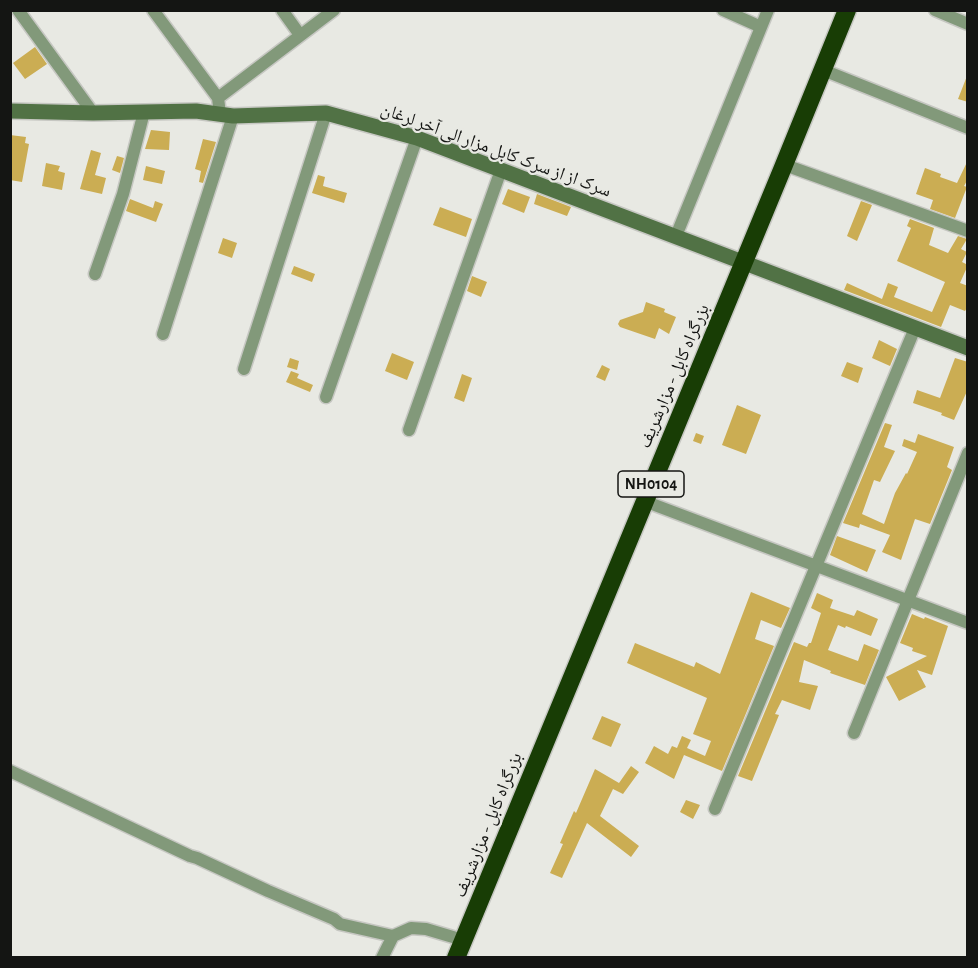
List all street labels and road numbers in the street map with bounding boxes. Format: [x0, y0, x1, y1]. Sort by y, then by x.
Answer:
street label: سرک از از سرک کابل مزار الی آخر لرغان [378, 98, 614, 202]
street label: بزرگراه کابل - مزارشریف [634, 301, 714, 451]
road number: NH0104 [618, 471, 684, 497]
street label: بزرگراه کابل - مزارشریف [449, 749, 527, 901]

